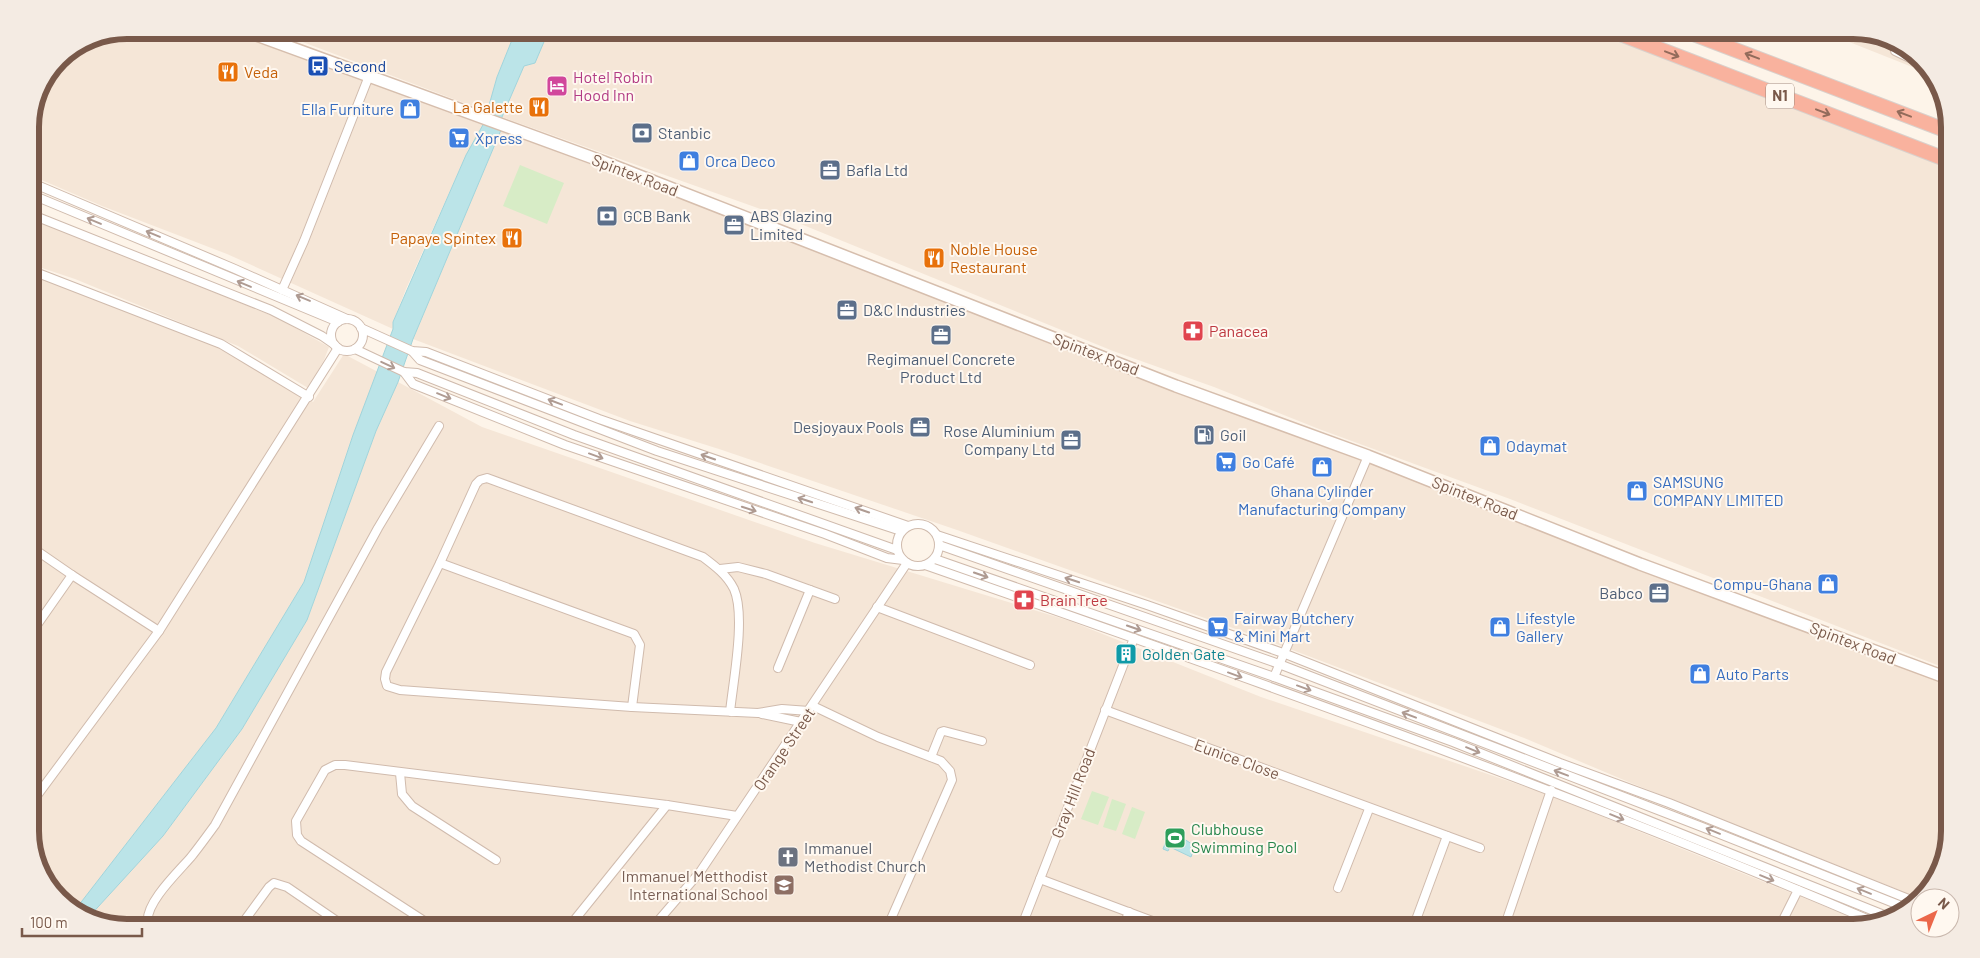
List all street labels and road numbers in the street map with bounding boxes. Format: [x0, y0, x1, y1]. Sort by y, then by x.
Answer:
road number: N1 [1766, 84, 1794, 108]
street label: Spintex Road [589, 149, 681, 200]
street label: Spintex Road [1050, 328, 1142, 379]
street label: Spintex Road [1429, 472, 1521, 523]
street label: Spintex Road [1807, 617, 1899, 668]
street label: Orange Street [749, 703, 818, 794]
street label: Eunice Close [1192, 734, 1282, 783]
street label: Gray Hill Road [1047, 745, 1098, 840]

